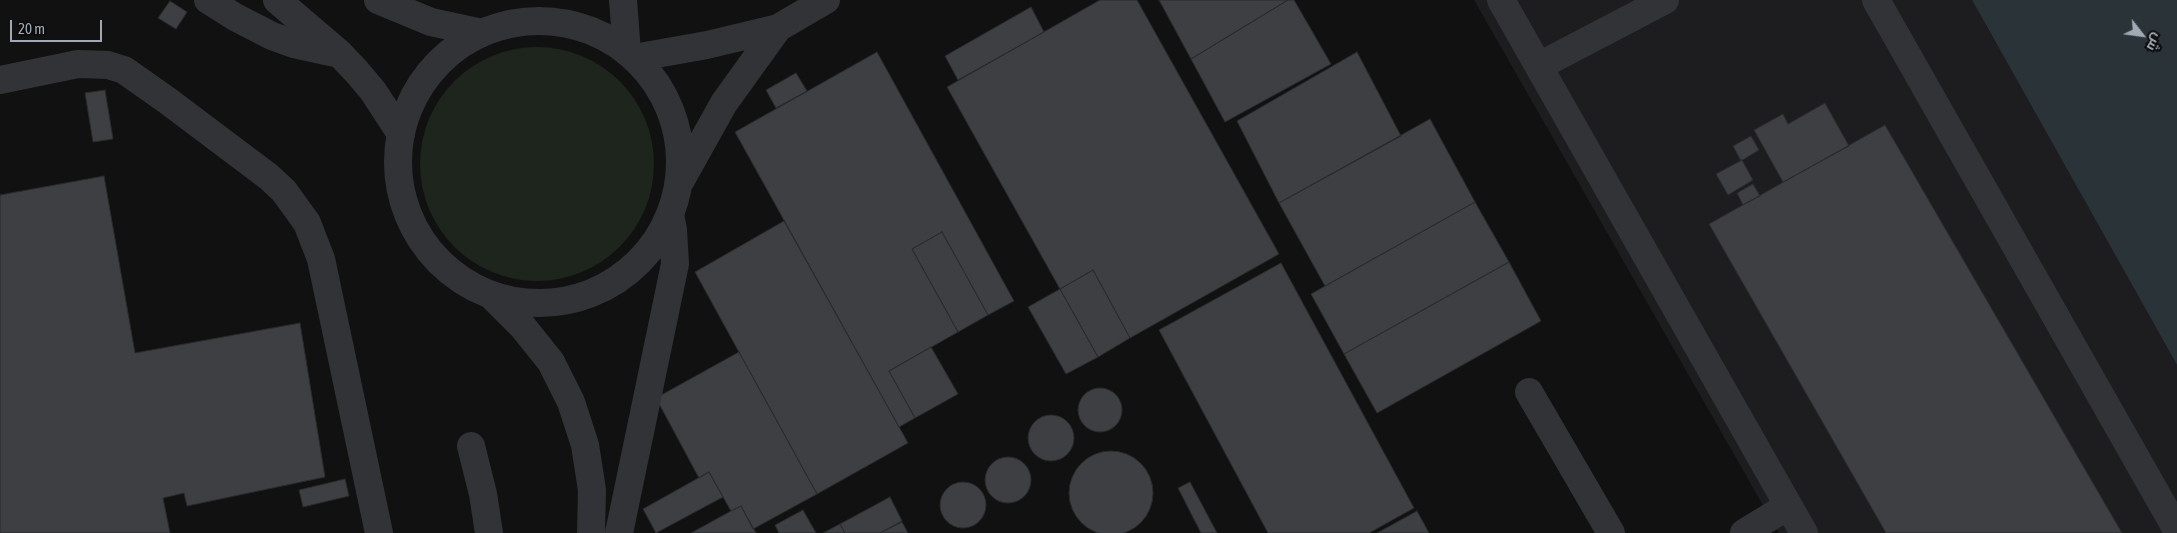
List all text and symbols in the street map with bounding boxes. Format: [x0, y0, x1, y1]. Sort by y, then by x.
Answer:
scale bar [12, 10, 105, 42]
north arrow [2117, 10, 2167, 60]
text: 20 m [18, 20, 45, 37]
text: ش [2144, 31, 2166, 54]

